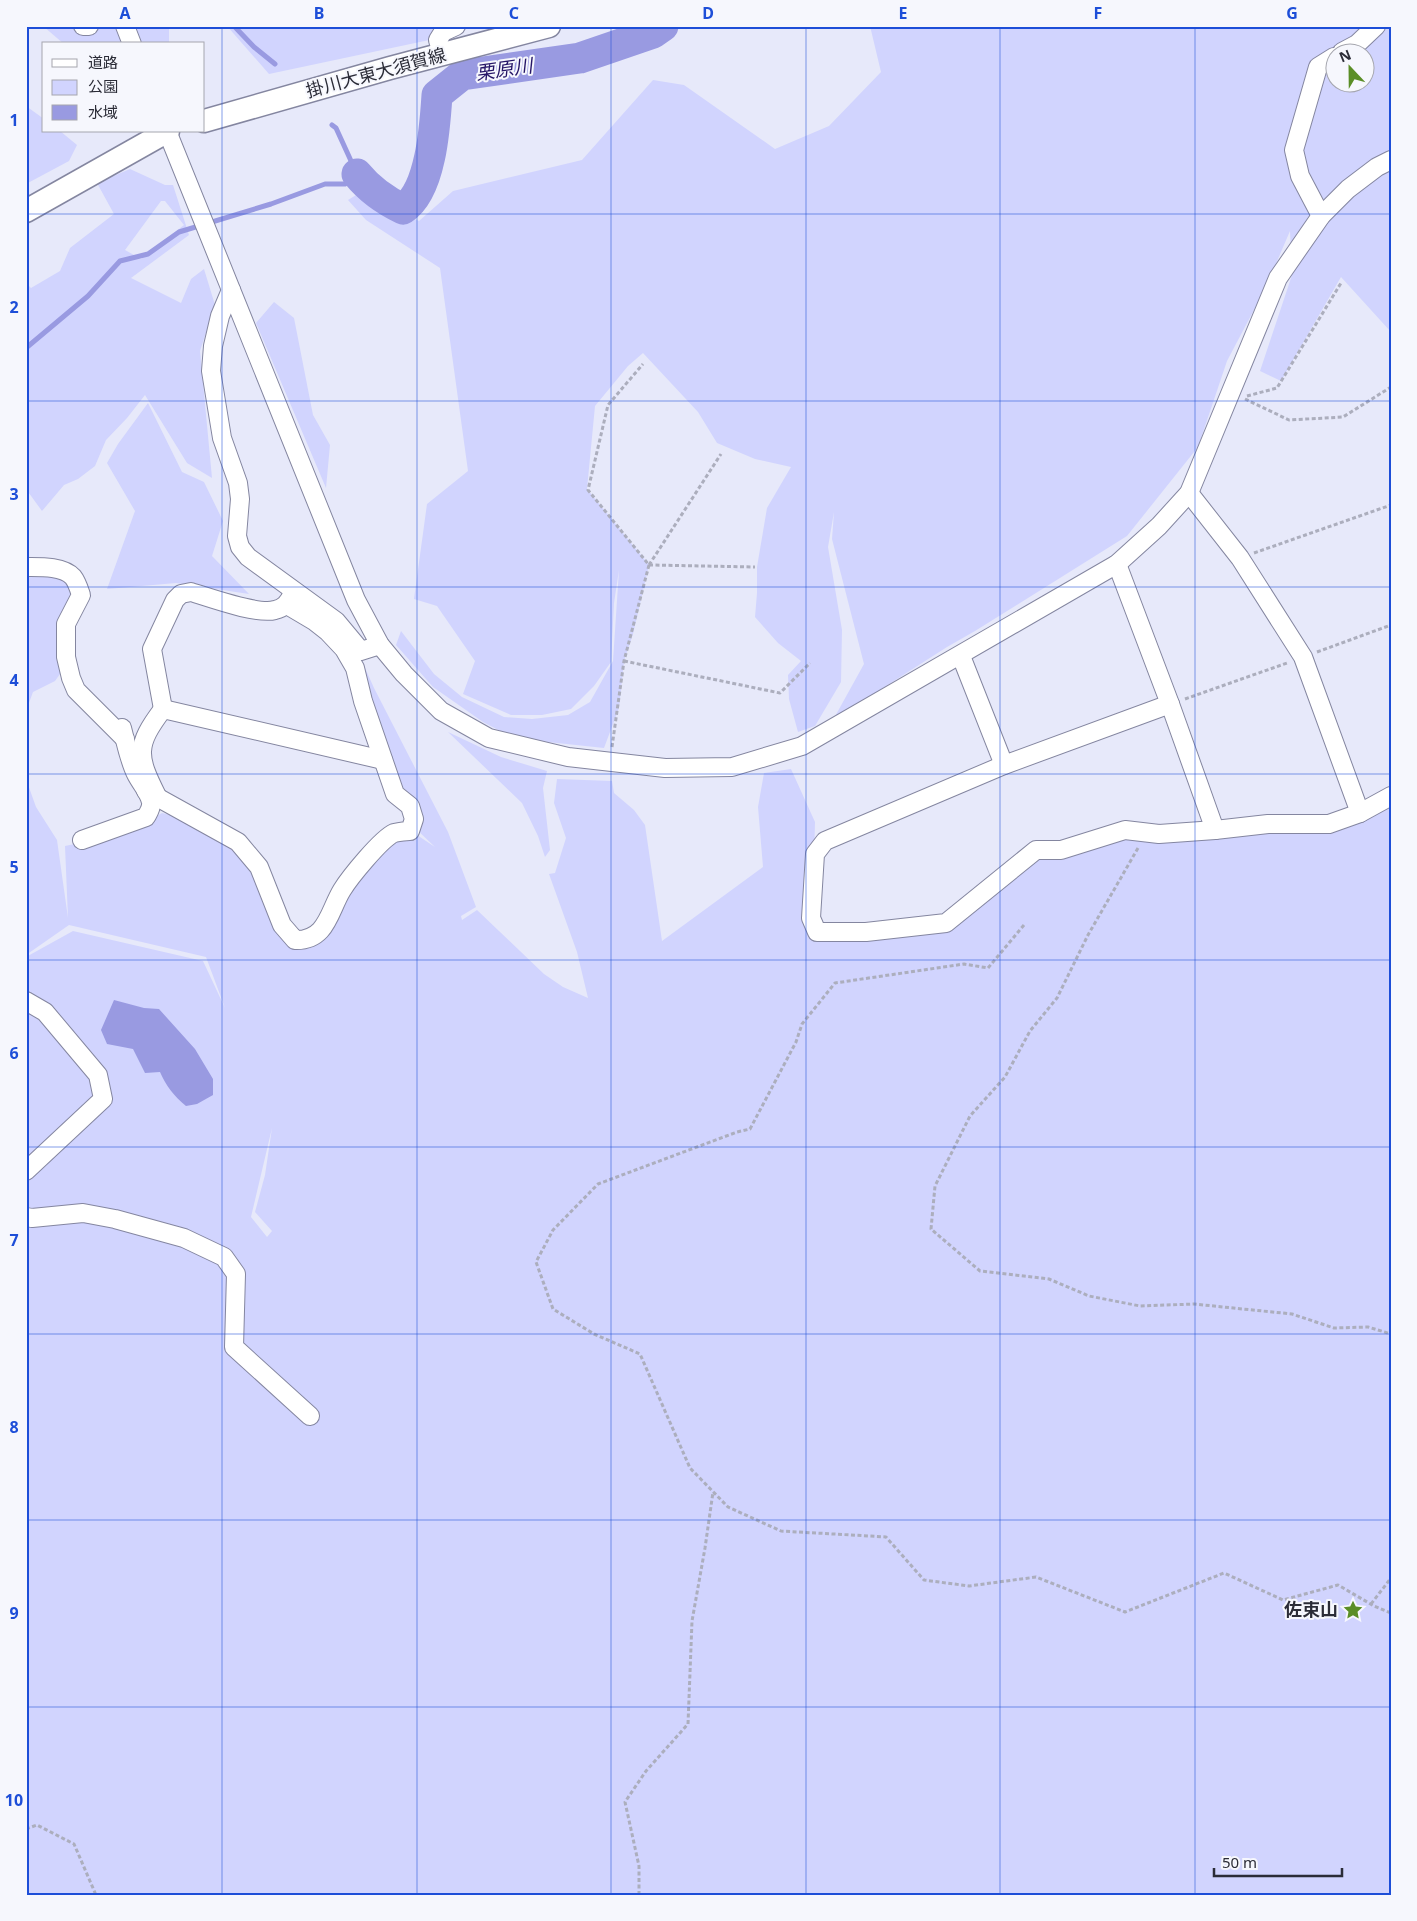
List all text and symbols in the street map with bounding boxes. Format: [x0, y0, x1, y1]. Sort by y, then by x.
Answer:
text: A [119, 2, 131, 24]
text: B [314, 2, 324, 24]
text: C [509, 2, 519, 24]
text: D [702, 2, 714, 24]
text: E [899, 2, 908, 24]
text: F [1094, 2, 1102, 24]
text: G [1286, 2, 1298, 24]
legend [42, 42, 205, 132]
street label: 掛川大東大須賀線 [303, 42, 448, 102]
north arrow [1324, 42, 1374, 92]
text: N [1336, 45, 1354, 66]
text: 道路 [88, 52, 118, 72]
water label: 栗原川 [474, 52, 536, 86]
text: 公園 [88, 76, 118, 96]
text: 水域 [88, 102, 118, 122]
text: 1 [9, 109, 19, 131]
text: 2 [9, 296, 19, 318]
text: 3 [9, 483, 19, 505]
text: 4 [9, 669, 19, 691]
text: 5 [9, 856, 19, 878]
text: 6 [9, 1042, 19, 1064]
text: 7 [9, 1229, 19, 1251]
text: 8 [9, 1416, 19, 1438]
place label: 佐束山 [1284, 1597, 1338, 1621]
place icon: 佐束山 [1342, 1599, 1364, 1621]
text: 9 [9, 1602, 19, 1624]
text: 10 [5, 1789, 23, 1811]
scale bar [1214, 1846, 1342, 1878]
text: 50 m [1222, 1852, 1257, 1872]

